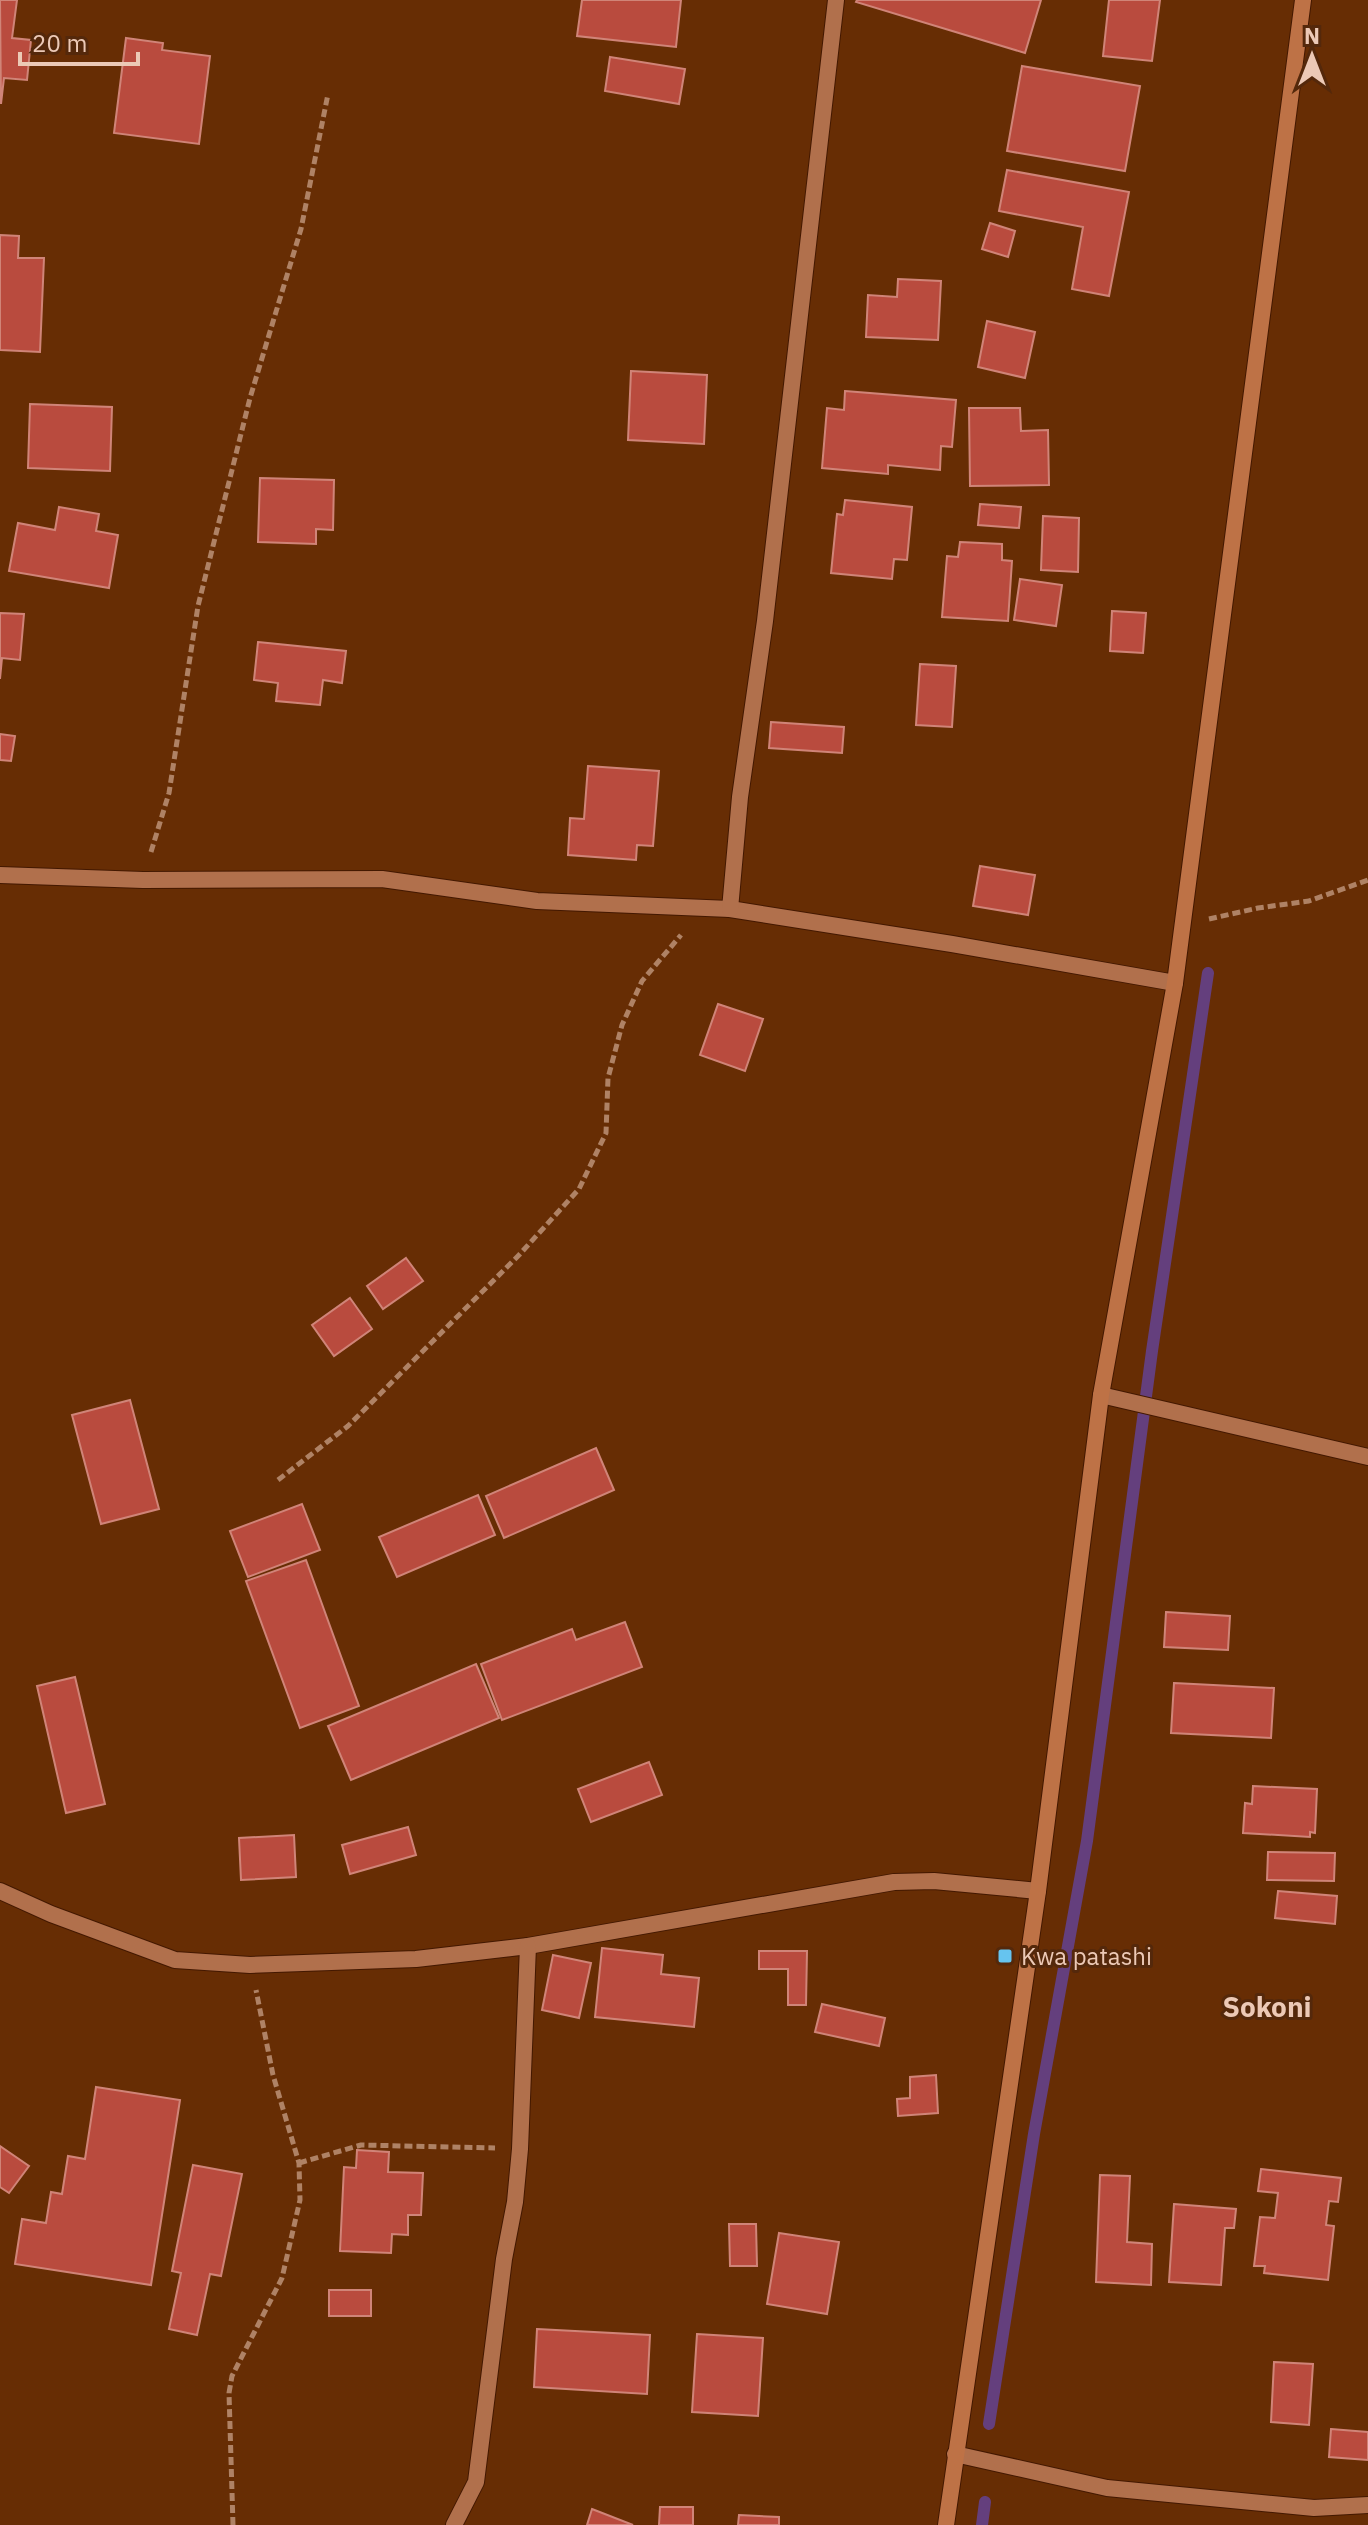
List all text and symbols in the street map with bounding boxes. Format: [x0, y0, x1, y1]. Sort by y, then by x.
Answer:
scale bar [20, 16, 138, 66]
north arrow [1272, 16, 1352, 96]
text: N [1304, 21, 1320, 50]
text: 20 m [32, 27, 87, 59]
place label: Kwa patashi [1021, 1940, 1152, 1972]
marker: Kwa patashi [996, 1947, 1014, 1965]
district label: Sokoni [1222, 1988, 1312, 2025]

